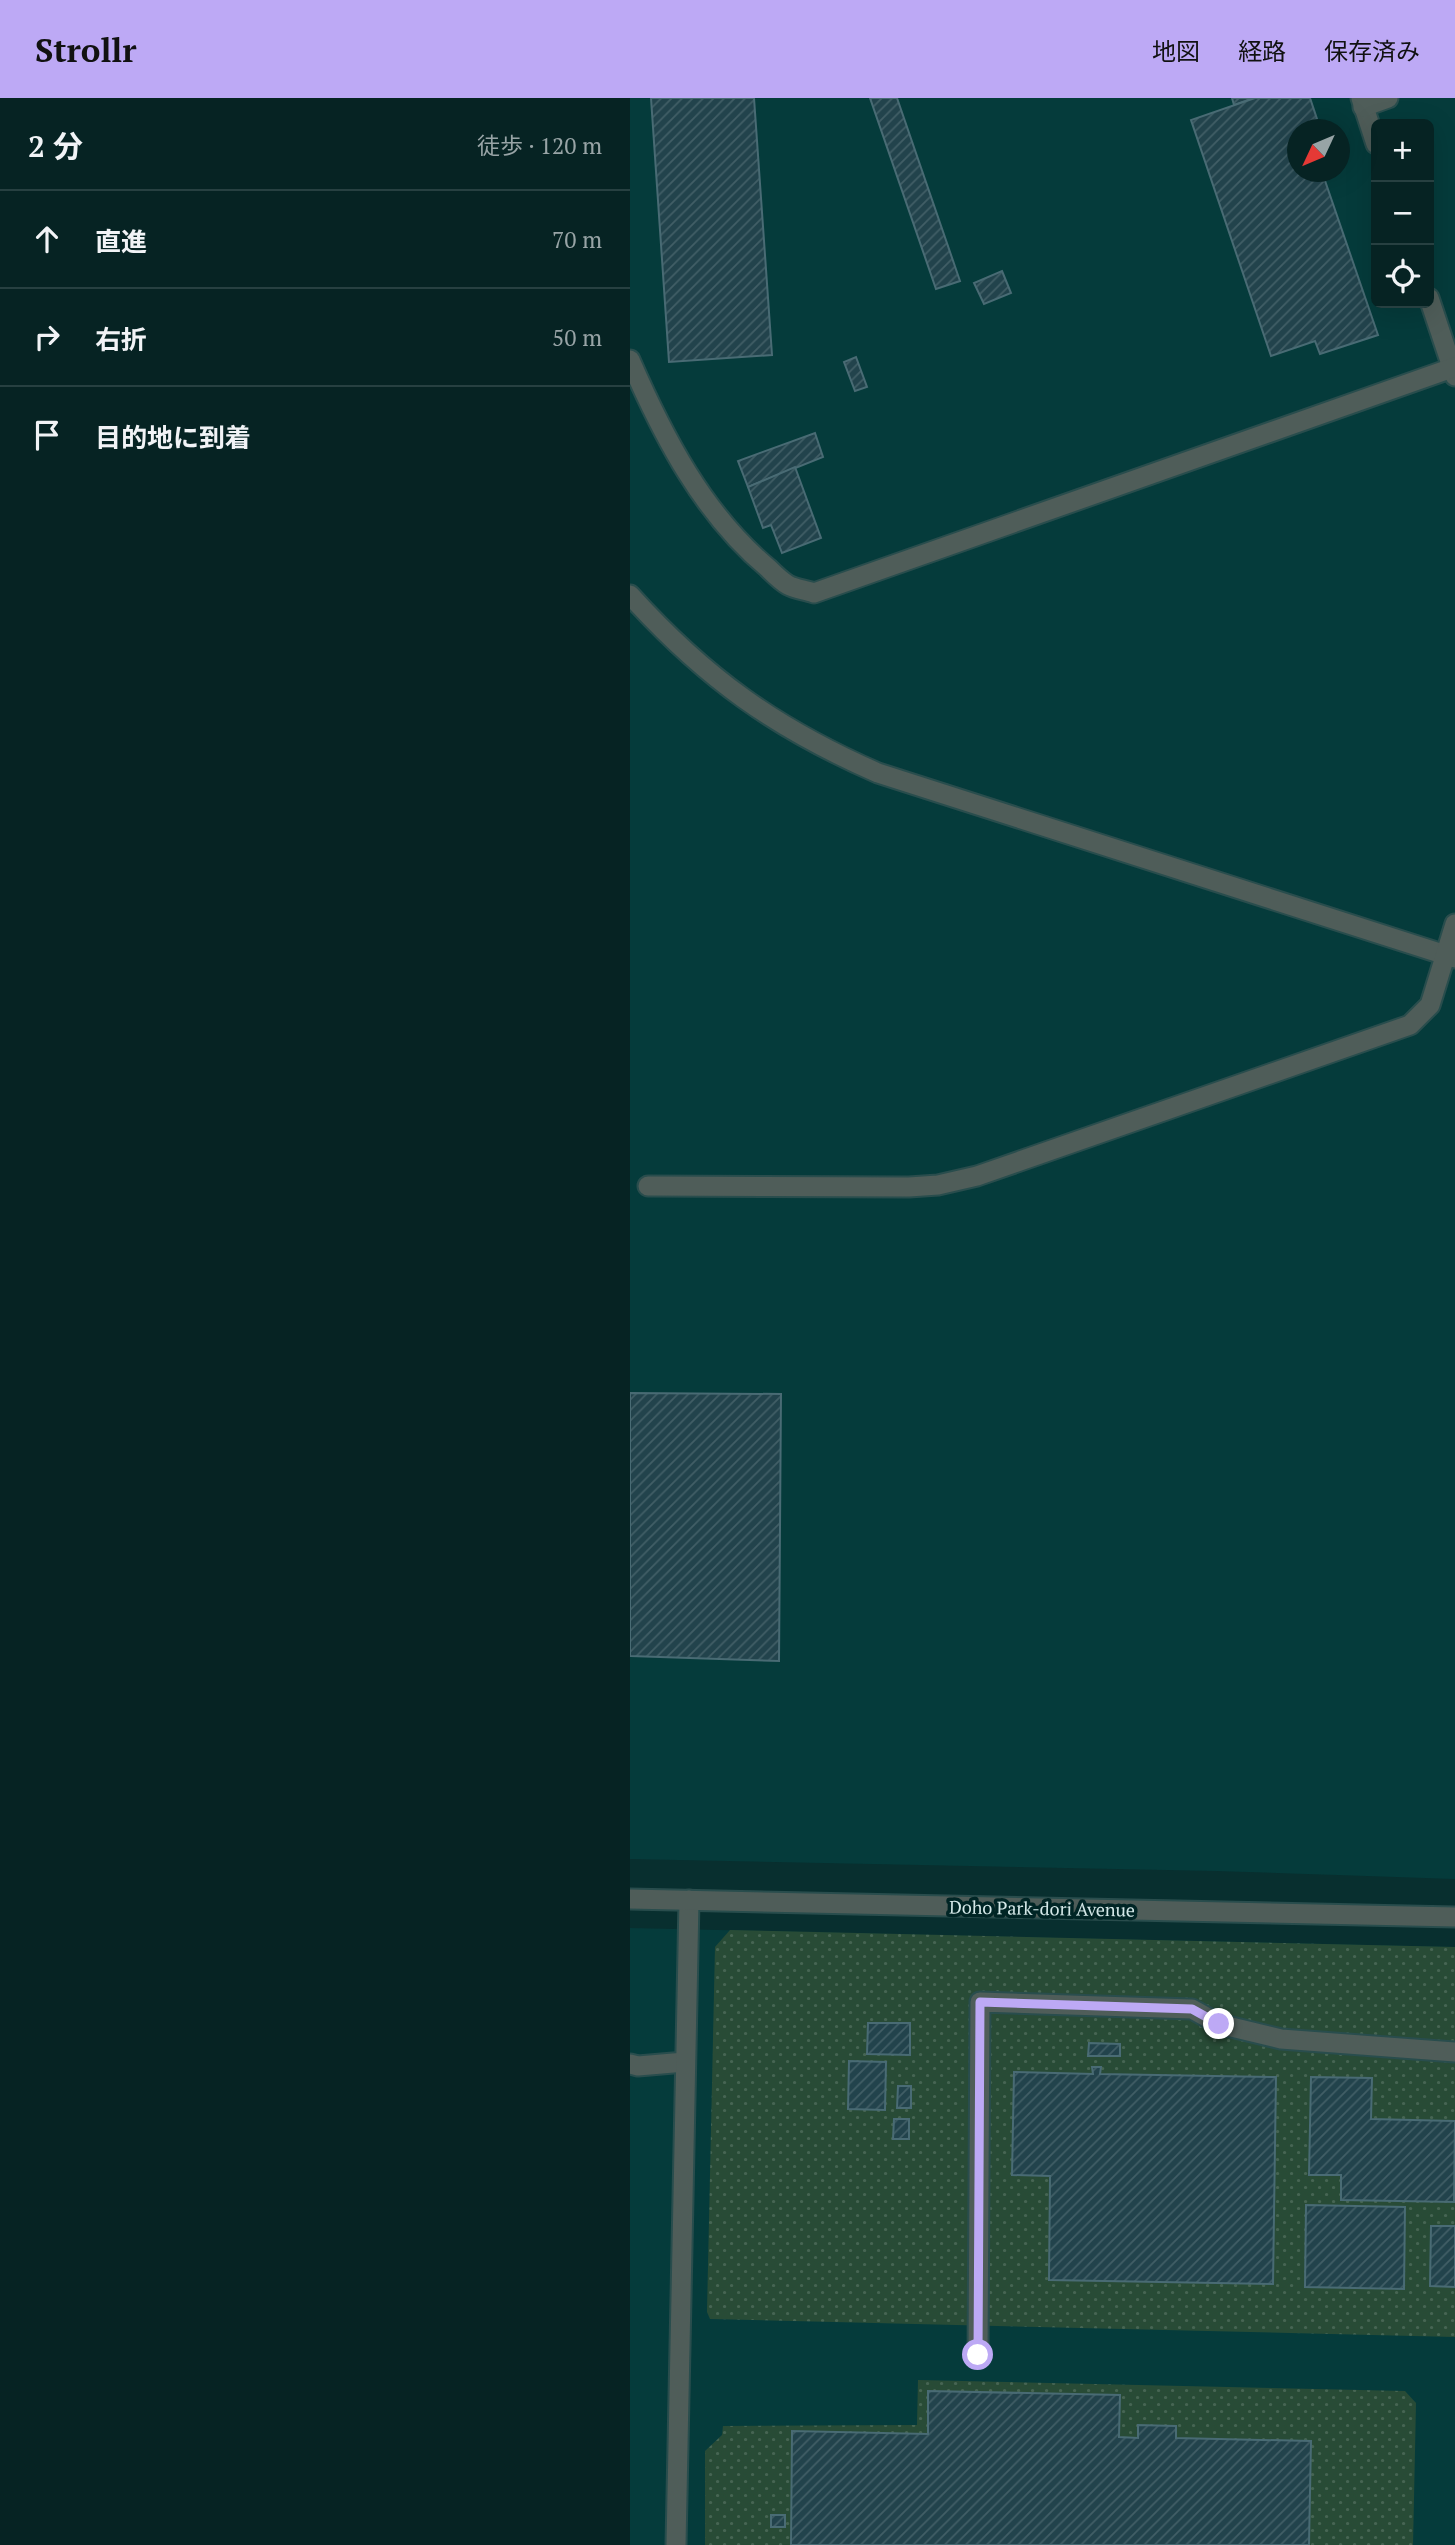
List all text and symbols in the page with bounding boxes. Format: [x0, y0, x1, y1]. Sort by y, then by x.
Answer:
text: Strollr [35, 28, 137, 71]
text: 地図 [1152, 35, 1200, 67]
text: 経路 [1238, 35, 1286, 67]
text: 保存済み [1324, 35, 1420, 67]
north arrow [1287, 119, 1350, 182]
map controls [1371, 119, 1434, 308]
button: + [1371, 119, 1434, 182]
text: 2 分 [28, 126, 83, 166]
text: 徒歩 · 120 m [477, 130, 602, 161]
button: − [1371, 182, 1434, 245]
icon: ahead [28, 220, 66, 258]
text: 直進 [95, 224, 147, 258]
text: 70 m [552, 224, 602, 255]
button: locate [1371, 245, 1434, 308]
icon: right [28, 318, 66, 356]
text: 右折 [95, 322, 147, 356]
text: 50 m [552, 322, 602, 353]
icon: arrive [28, 416, 66, 454]
text: 目的地に到着 [95, 420, 251, 454]
street label: Doho Park-dori Avenue [949, 1894, 1135, 1922]
route end [1203, 2008, 1234, 2039]
route start [962, 2339, 993, 2370]

